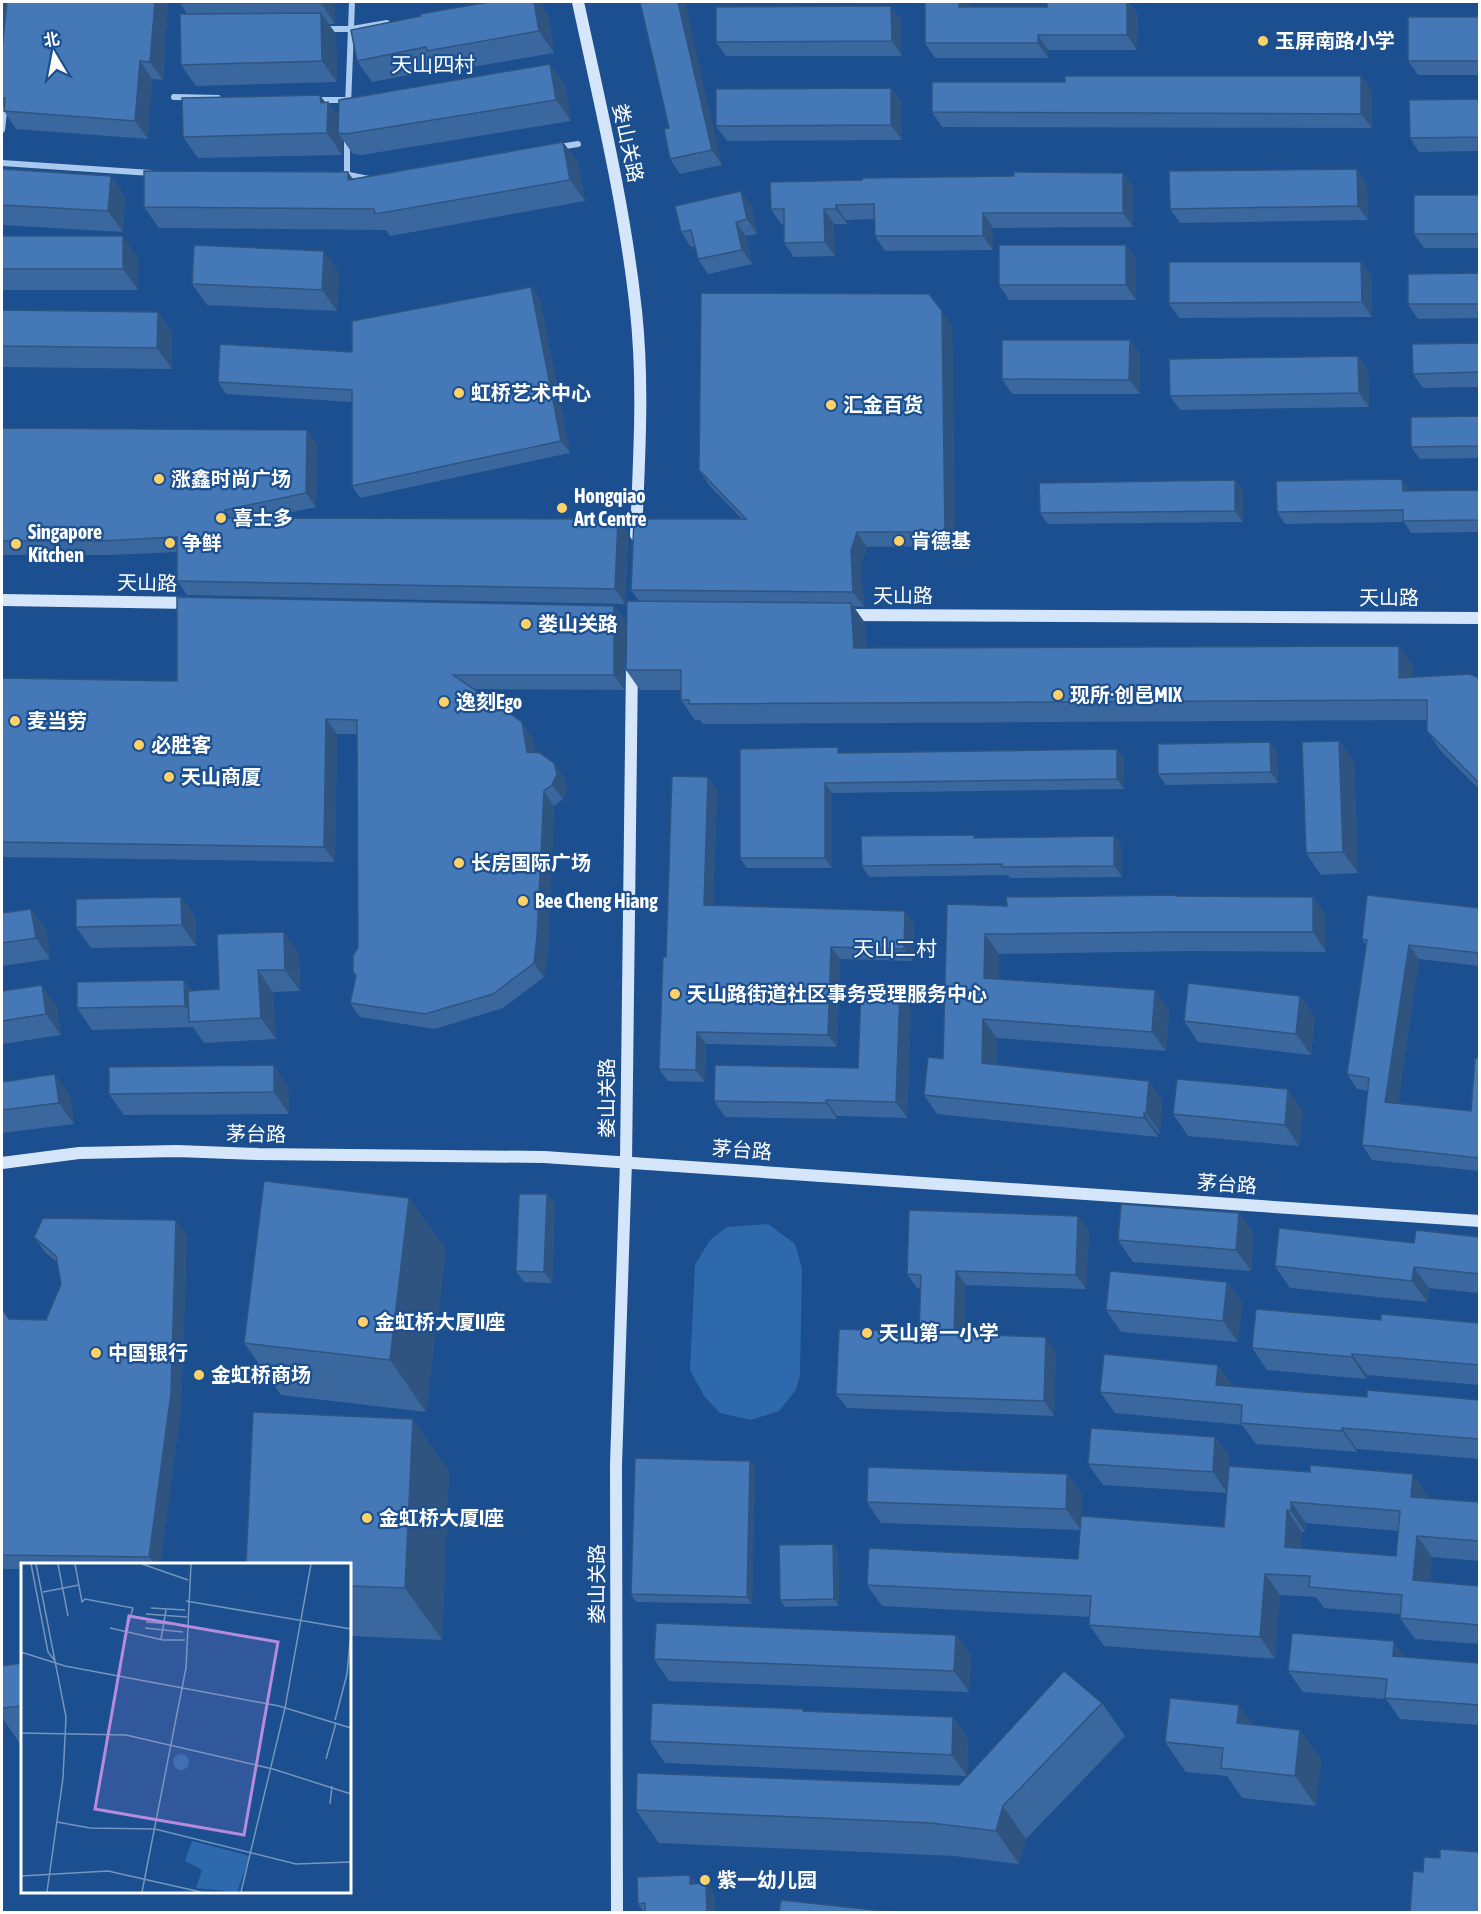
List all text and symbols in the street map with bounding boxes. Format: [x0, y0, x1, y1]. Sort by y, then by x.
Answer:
north arrow [24, 24, 84, 84]
text: 北 [42, 29, 61, 49]
place label: 玉屏南路小学 [1275, 29, 1395, 52]
marker: 玉屏南路小学 [1256, 34, 1270, 48]
district label: 天山四村 [391, 52, 475, 76]
street label: 娄山关路 [609, 101, 648, 184]
place label: 虹桥艺术中心 [471, 381, 591, 404]
marker: 虹桥艺术中心 [452, 386, 466, 400]
place label: 汇金百货 [843, 393, 923, 416]
marker: 汇金百货 [824, 398, 838, 412]
place label: 涨鑫时尚广场 [171, 467, 291, 490]
marker: 涨鑫时尚广场 [152, 472, 166, 486]
place label: Hongqiao Art Centre [573, 484, 647, 530]
marker: Hongqiao Art Centre [555, 501, 569, 515]
place label: 喜士多 [233, 506, 293, 529]
marker: 喜士多 [214, 511, 228, 525]
place label: Singapore Kitchen [28, 520, 102, 566]
place label: 肯德基 [911, 529, 971, 552]
place label: 争鲜 [182, 531, 222, 554]
marker: 肯德基 [892, 534, 906, 548]
marker: 争鲜 [163, 536, 177, 550]
marker: Singapore Kitchen [9, 537, 23, 551]
street label: 天山路 [117, 570, 177, 595]
street label: 天山路 [873, 584, 933, 607]
street label: 天山路 [1359, 586, 1419, 609]
place label: 娄山关路 [538, 612, 618, 635]
marker: 娄山关路 [519, 617, 533, 631]
place label: 现所·创邑MIX [1070, 683, 1183, 706]
marker: 现所·创邑MIX [1051, 688, 1065, 702]
place label: 逸刻Ego [456, 690, 522, 713]
marker: 逸刻Ego [437, 695, 451, 709]
place label: 麦当劳 [27, 709, 87, 732]
marker: 麦当劳 [8, 714, 22, 728]
place label: 必胜客 [151, 733, 211, 756]
marker: 必胜客 [132, 738, 146, 752]
place label: 天山商厦 [181, 765, 261, 788]
marker: 天山商厦 [162, 770, 176, 784]
place label: 长房国际广场 [471, 851, 591, 874]
marker: 长房国际广场 [452, 856, 466, 870]
place label: Bee Cheng Hiang [535, 889, 658, 912]
marker: Bee Cheng Hiang [516, 894, 530, 908]
district label: 天山二村 [853, 936, 937, 960]
place label: 天山路街道社区事务受理服务中心 [687, 982, 987, 1005]
marker: 天山路街道社区事务受理服务中心 [668, 987, 682, 1001]
street label: 娄山关路 [595, 1058, 618, 1138]
street label: 茅台路 [226, 1121, 286, 1146]
street label: 茅台路 [711, 1136, 773, 1163]
street label: 茅台路 [1196, 1170, 1258, 1197]
place label: 金虹桥大厦II座 [375, 1310, 505, 1333]
marker: 金虹桥大厦II座 [356, 1315, 370, 1329]
place label: 天山第一小学 [879, 1321, 999, 1344]
marker: 天山第一小学 [860, 1326, 874, 1340]
place label: 中国银行 [108, 1341, 188, 1364]
marker: 中国银行 [89, 1346, 103, 1360]
place label: 金虹桥商场 [211, 1363, 311, 1386]
marker: 金虹桥商场 [192, 1368, 206, 1382]
place label: 金虹桥大厦I座 [379, 1506, 504, 1529]
marker: 金虹桥大厦I座 [360, 1511, 374, 1525]
street label: 娄山关路 [585, 1544, 608, 1624]
inset map [21, 1563, 351, 1893]
place label: 紫一幼儿园 [717, 1868, 817, 1891]
marker: 紫一幼儿园 [698, 1873, 712, 1887]

